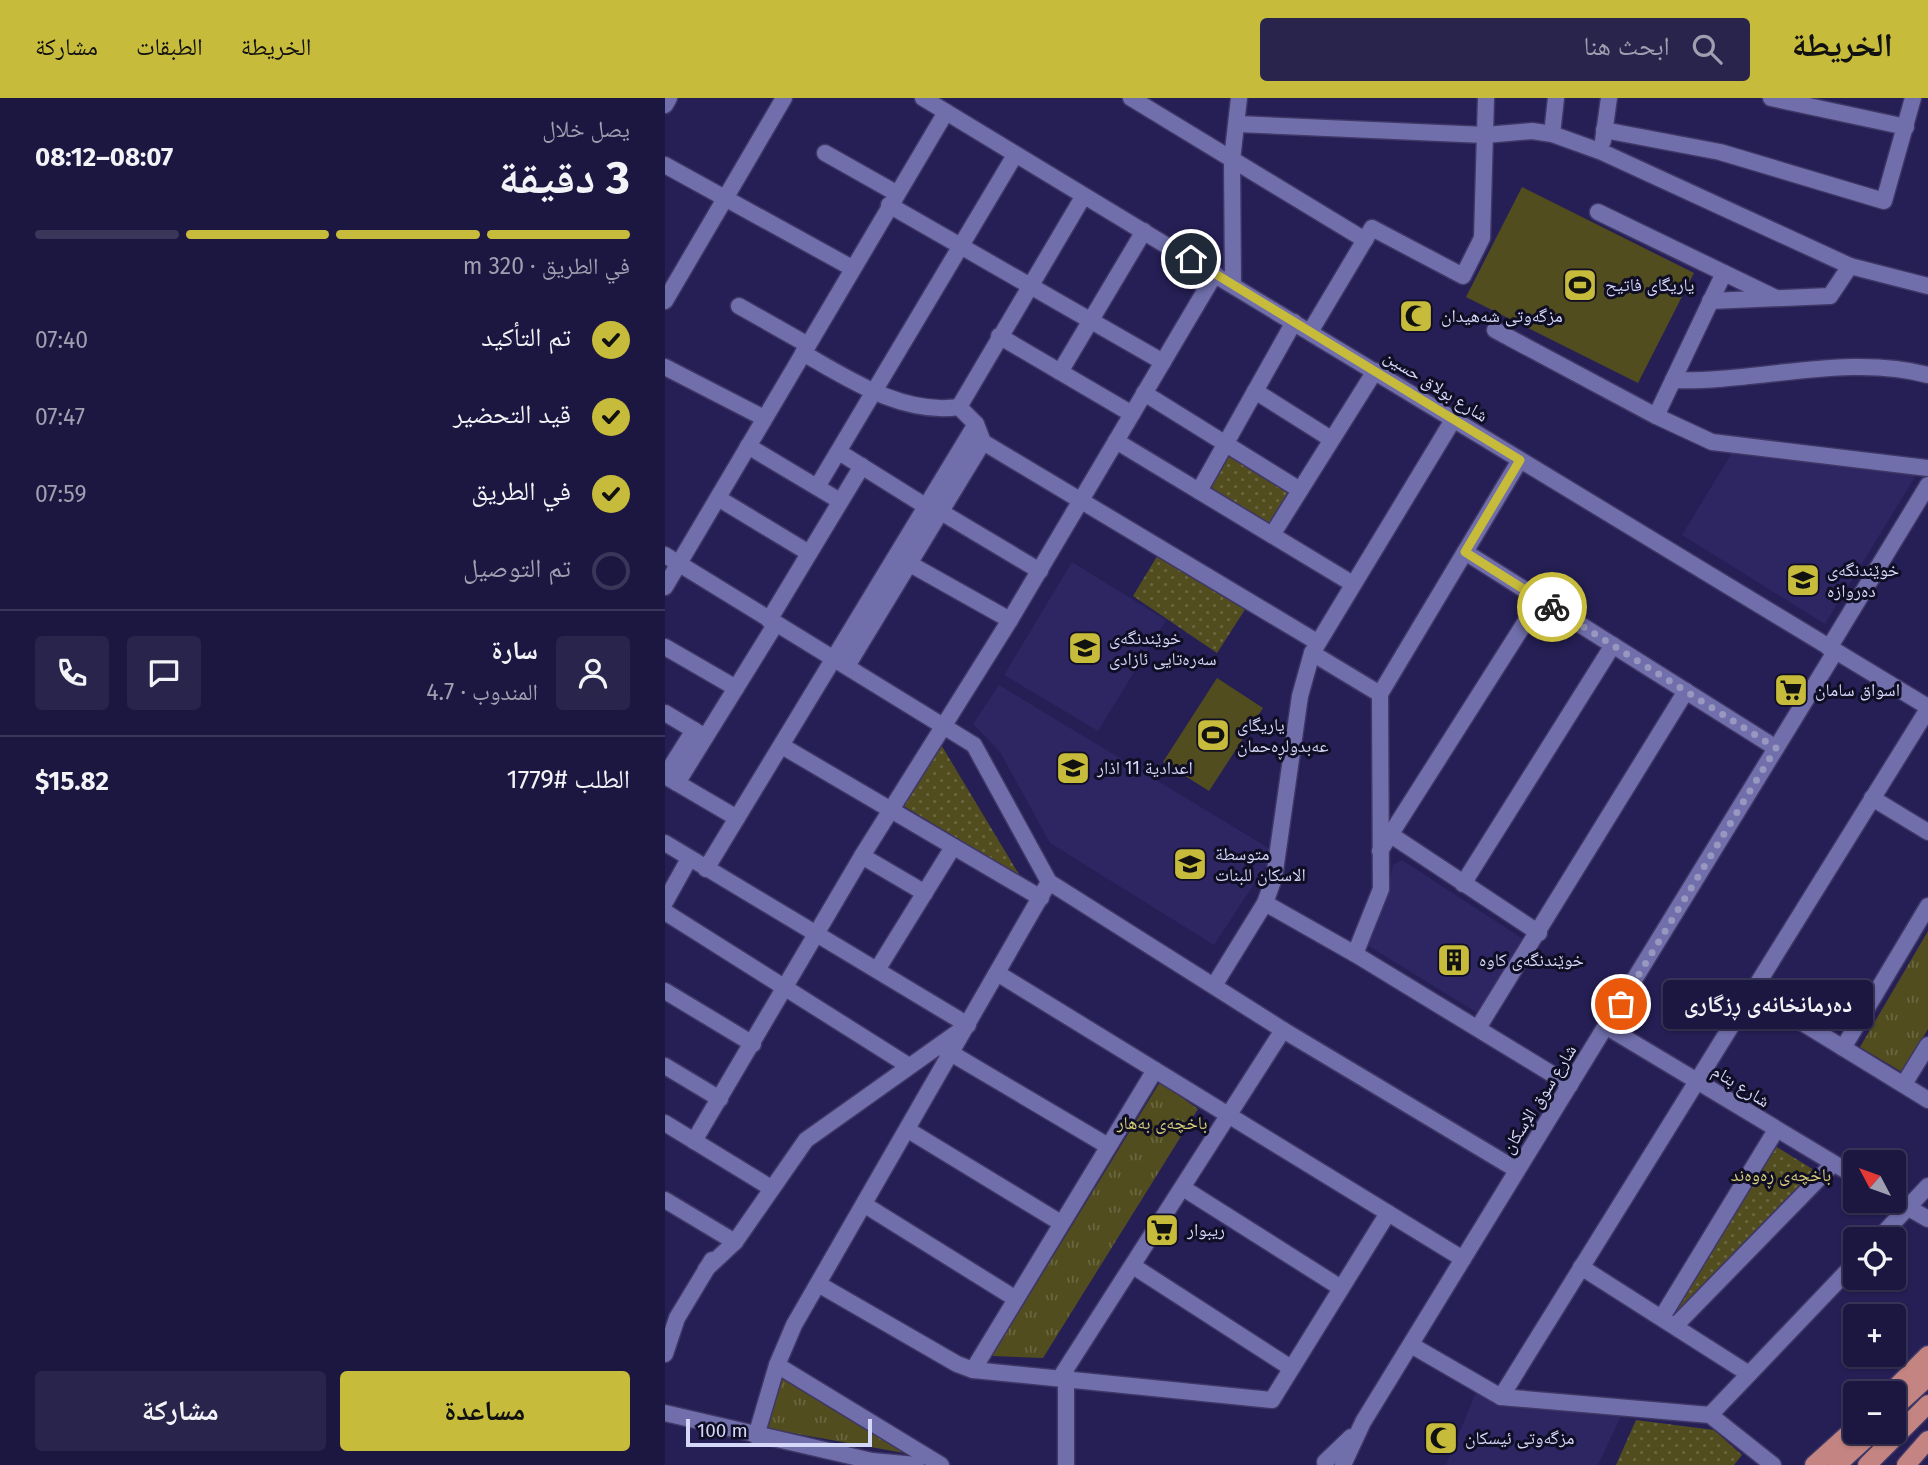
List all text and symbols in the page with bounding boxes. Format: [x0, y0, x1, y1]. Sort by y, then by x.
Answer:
search box [1260, 18, 1750, 81]
text: الخريطة [1792, 25, 1893, 65]
icon: search [1688, 30, 1726, 68]
text: ابحث هنا [1584, 31, 1670, 62]
text: مشاركة [35, 33, 98, 61]
text: الطبقات [136, 33, 203, 61]
text: الخريطة [241, 33, 311, 61]
text: يصل خلال [542, 115, 630, 143]
text: 08:07–08:12 [35, 142, 173, 173]
text: 3 دقيقة [499, 150, 630, 205]
pin [1161, 229, 1221, 289]
icon: home [1172, 240, 1210, 278]
text: في الطريق · 320 m [463, 252, 630, 280]
sports icon: یاریگای فاتیح [1561, 266, 1599, 304]
place label: یاریگای فاتیح [1605, 274, 1694, 297]
mosque icon: مزگەوتی شەهیدان [1397, 297, 1435, 335]
place label: مزگەوتی شەهیدان [1441, 305, 1563, 327]
icon: check [592, 321, 630, 359]
text: تم التأكيد [481, 322, 571, 353]
text: 07:40 [35, 326, 88, 354]
street label: شارع بولاق حسين [1380, 345, 1492, 427]
icon: check [592, 398, 630, 436]
text: قيد التحضير [453, 399, 571, 430]
text: 07:47 [35, 403, 85, 431]
icon: check [592, 475, 630, 513]
text: في الطريق [471, 476, 571, 507]
text: 07:59 [35, 480, 86, 508]
text: تم التوصيل [463, 553, 571, 584]
place label: خوێندنگەی دەروازە [1827, 559, 1899, 602]
school or university icon: خوێندنگەی دەروازە [1784, 561, 1822, 599]
courier [1517, 572, 1587, 642]
icon: bike [1533, 588, 1571, 626]
place label: خوێندنگەی سەرەتایی ئازادی [1109, 627, 1217, 670]
school or university icon: خوێندنگەی سەرەتایی ئازادی [1066, 629, 1104, 667]
text: سارة [491, 635, 538, 666]
button: phone [35, 636, 109, 710]
button: chat [127, 636, 201, 710]
button: person [556, 636, 630, 710]
supermarket icon: اسواق سامان [1772, 671, 1810, 709]
text: المندوب · 4.7 [426, 678, 538, 706]
place label: اسواق سامان [1815, 679, 1900, 701]
place label: یاریگای عەبدولڕەحمان [1237, 714, 1329, 760]
sports icon: یاریگای عەبدولڕەحمان [1194, 716, 1232, 754]
school or university icon: اعدادية 11 اذار [1054, 749, 1092, 787]
place label: اعدادية 11 اذار [1096, 757, 1193, 779]
text: الطلب #1779 [506, 764, 630, 795]
text: $15.82 [35, 766, 109, 797]
place label: متوسطة الاسكان للبنات [1215, 843, 1306, 886]
school or university icon: متوسطة الاسكان للبنات [1171, 845, 1209, 883]
building icon: خوێندنگەی کاوە [1435, 941, 1473, 979]
place label: خوێندنگەی کاوە [1479, 949, 1584, 971]
pin [1591, 974, 1651, 1034]
callout: دەرمانخانەی ڕزگاری [1663, 979, 1873, 1028]
icon: bag [1602, 985, 1640, 1023]
text: دەرمانخانەی ڕزگاری [1684, 990, 1852, 1018]
street label: شارع سوق الإسكان [1497, 1040, 1581, 1158]
street label: شارع بتام [1708, 1060, 1774, 1113]
park label: باخچەی بەهار [1116, 1112, 1207, 1134]
north arrow [1843, 1150, 1906, 1213]
map controls [1843, 1150, 1906, 1444]
park label: باخچەی ڕەوەند [1731, 1164, 1831, 1189]
supermarket icon: ريبوار [1143, 1211, 1181, 1249]
place label: ريبوار [1186, 1219, 1225, 1241]
button: locate [1843, 1227, 1906, 1290]
button: + [1843, 1304, 1906, 1367]
button: مشاركة [35, 1371, 326, 1451]
button: مساعدة [340, 1371, 630, 1451]
button: − [1843, 1381, 1906, 1444]
scale bar [686, 1416, 871, 1448]
text: 100 m [697, 1419, 748, 1442]
mosque icon: مزگەوتی ئیسکان [1422, 1419, 1460, 1457]
place label: مزگەوتی ئیسکان [1465, 1427, 1575, 1449]

